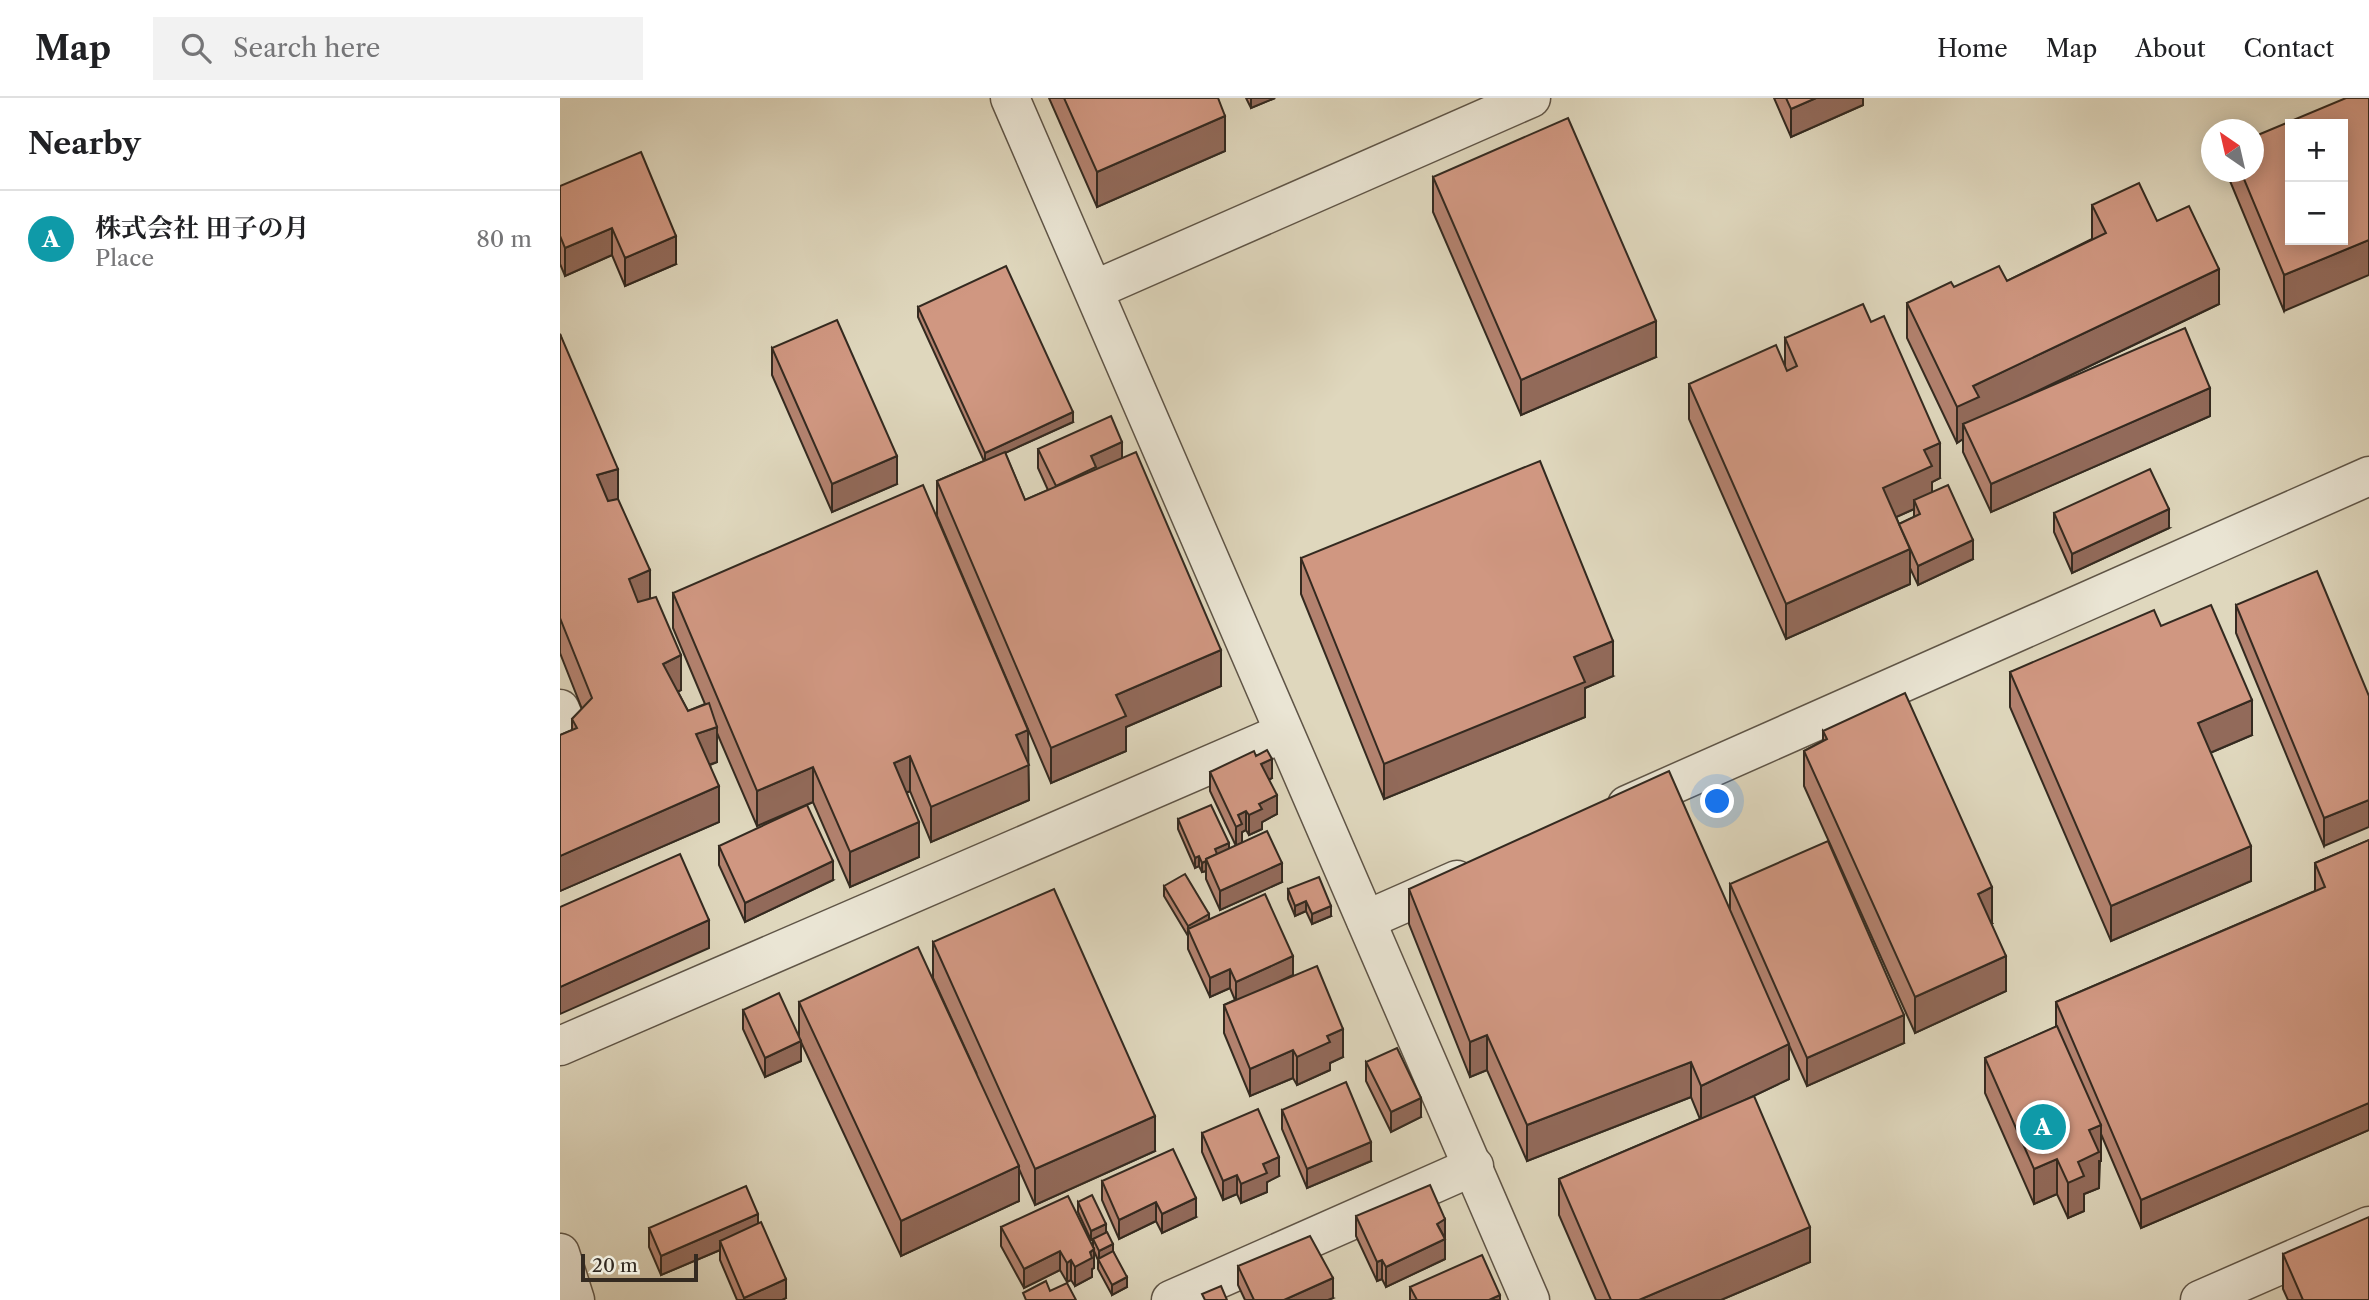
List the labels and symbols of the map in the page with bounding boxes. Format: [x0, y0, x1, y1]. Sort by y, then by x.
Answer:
north arrow [2201, 119, 2264, 182]
your location [1700, 784, 1734, 818]
pin: A [2020, 1101, 2066, 1153]
scale bar [581, 1251, 698, 1283]

